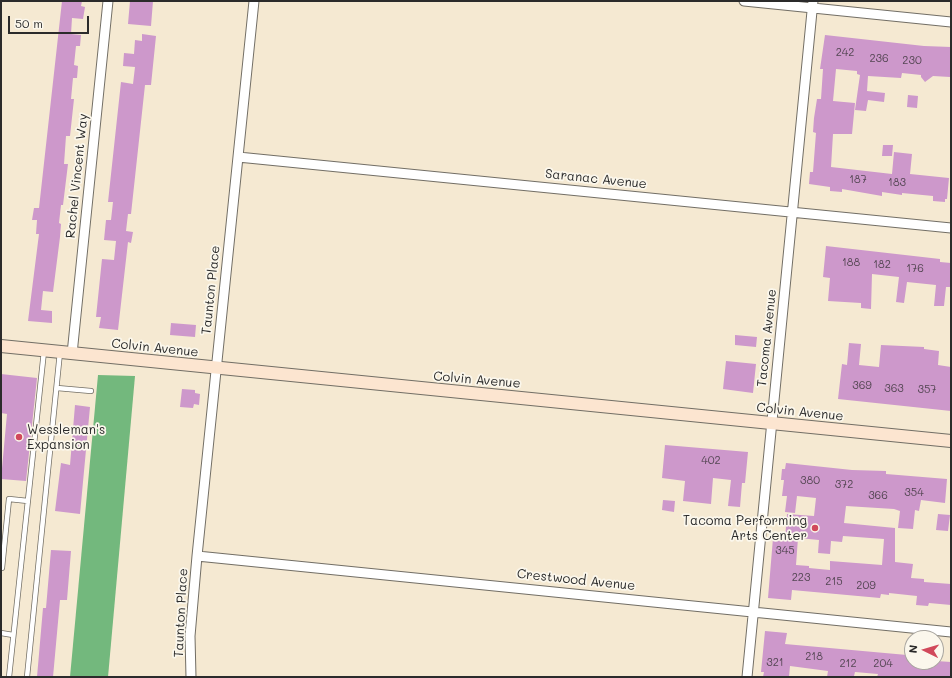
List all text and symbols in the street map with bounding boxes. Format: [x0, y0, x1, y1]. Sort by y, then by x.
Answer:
scale bar [10, 8, 91, 34]
text: 50 m [15, 15, 43, 31]
house number: 242 [836, 46, 854, 60]
house number: 236 [869, 52, 889, 66]
house number: 230 [902, 54, 922, 68]
street label: Rachel Vincent Way [63, 113, 91, 239]
street label: Saranac Avenue [544, 166, 648, 192]
house number: 187 [849, 173, 867, 187]
house number: 183 [888, 176, 906, 190]
street label: Taunton Place [199, 245, 223, 335]
house number: 188 [842, 256, 860, 270]
house number: 182 [873, 258, 891, 272]
house number: 176 [906, 262, 924, 276]
street label: Tacoma Avenue [754, 288, 780, 388]
street label: Colvin Avenue [111, 336, 199, 360]
street label: Colvin Avenue [433, 368, 521, 392]
house number: 369 [852, 379, 872, 393]
house number: 363 [884, 382, 904, 396]
house number: 357 [918, 383, 936, 397]
street label: Colvin Avenue [756, 400, 844, 424]
place label: Wessleman's Expansion [27, 422, 105, 453]
marker: Wessleman's Expansion [14, 432, 24, 442]
house number: 402 [701, 454, 721, 468]
house number: 380 [800, 474, 820, 488]
house number: 372 [835, 478, 853, 492]
house number: 354 [904, 486, 924, 500]
house number: 366 [868, 489, 888, 503]
place label: Tacoma Performing Arts Center [683, 513, 807, 544]
marker: Tacoma Performing Arts Center [810, 523, 820, 533]
house number: 345 [775, 544, 795, 558]
street label: Crestwood Avenue [516, 566, 636, 594]
street label: Taunton Place [171, 568, 191, 658]
house number: 223 [792, 571, 810, 585]
house number: 215 [825, 575, 843, 589]
house number: 209 [856, 579, 876, 593]
north arrow [904, 630, 944, 670]
text: N [905, 644, 920, 654]
house number: 218 [805, 650, 823, 664]
house number: 321 [766, 656, 784, 670]
house number: 212 [839, 657, 857, 671]
house number: 204 [873, 657, 893, 671]

